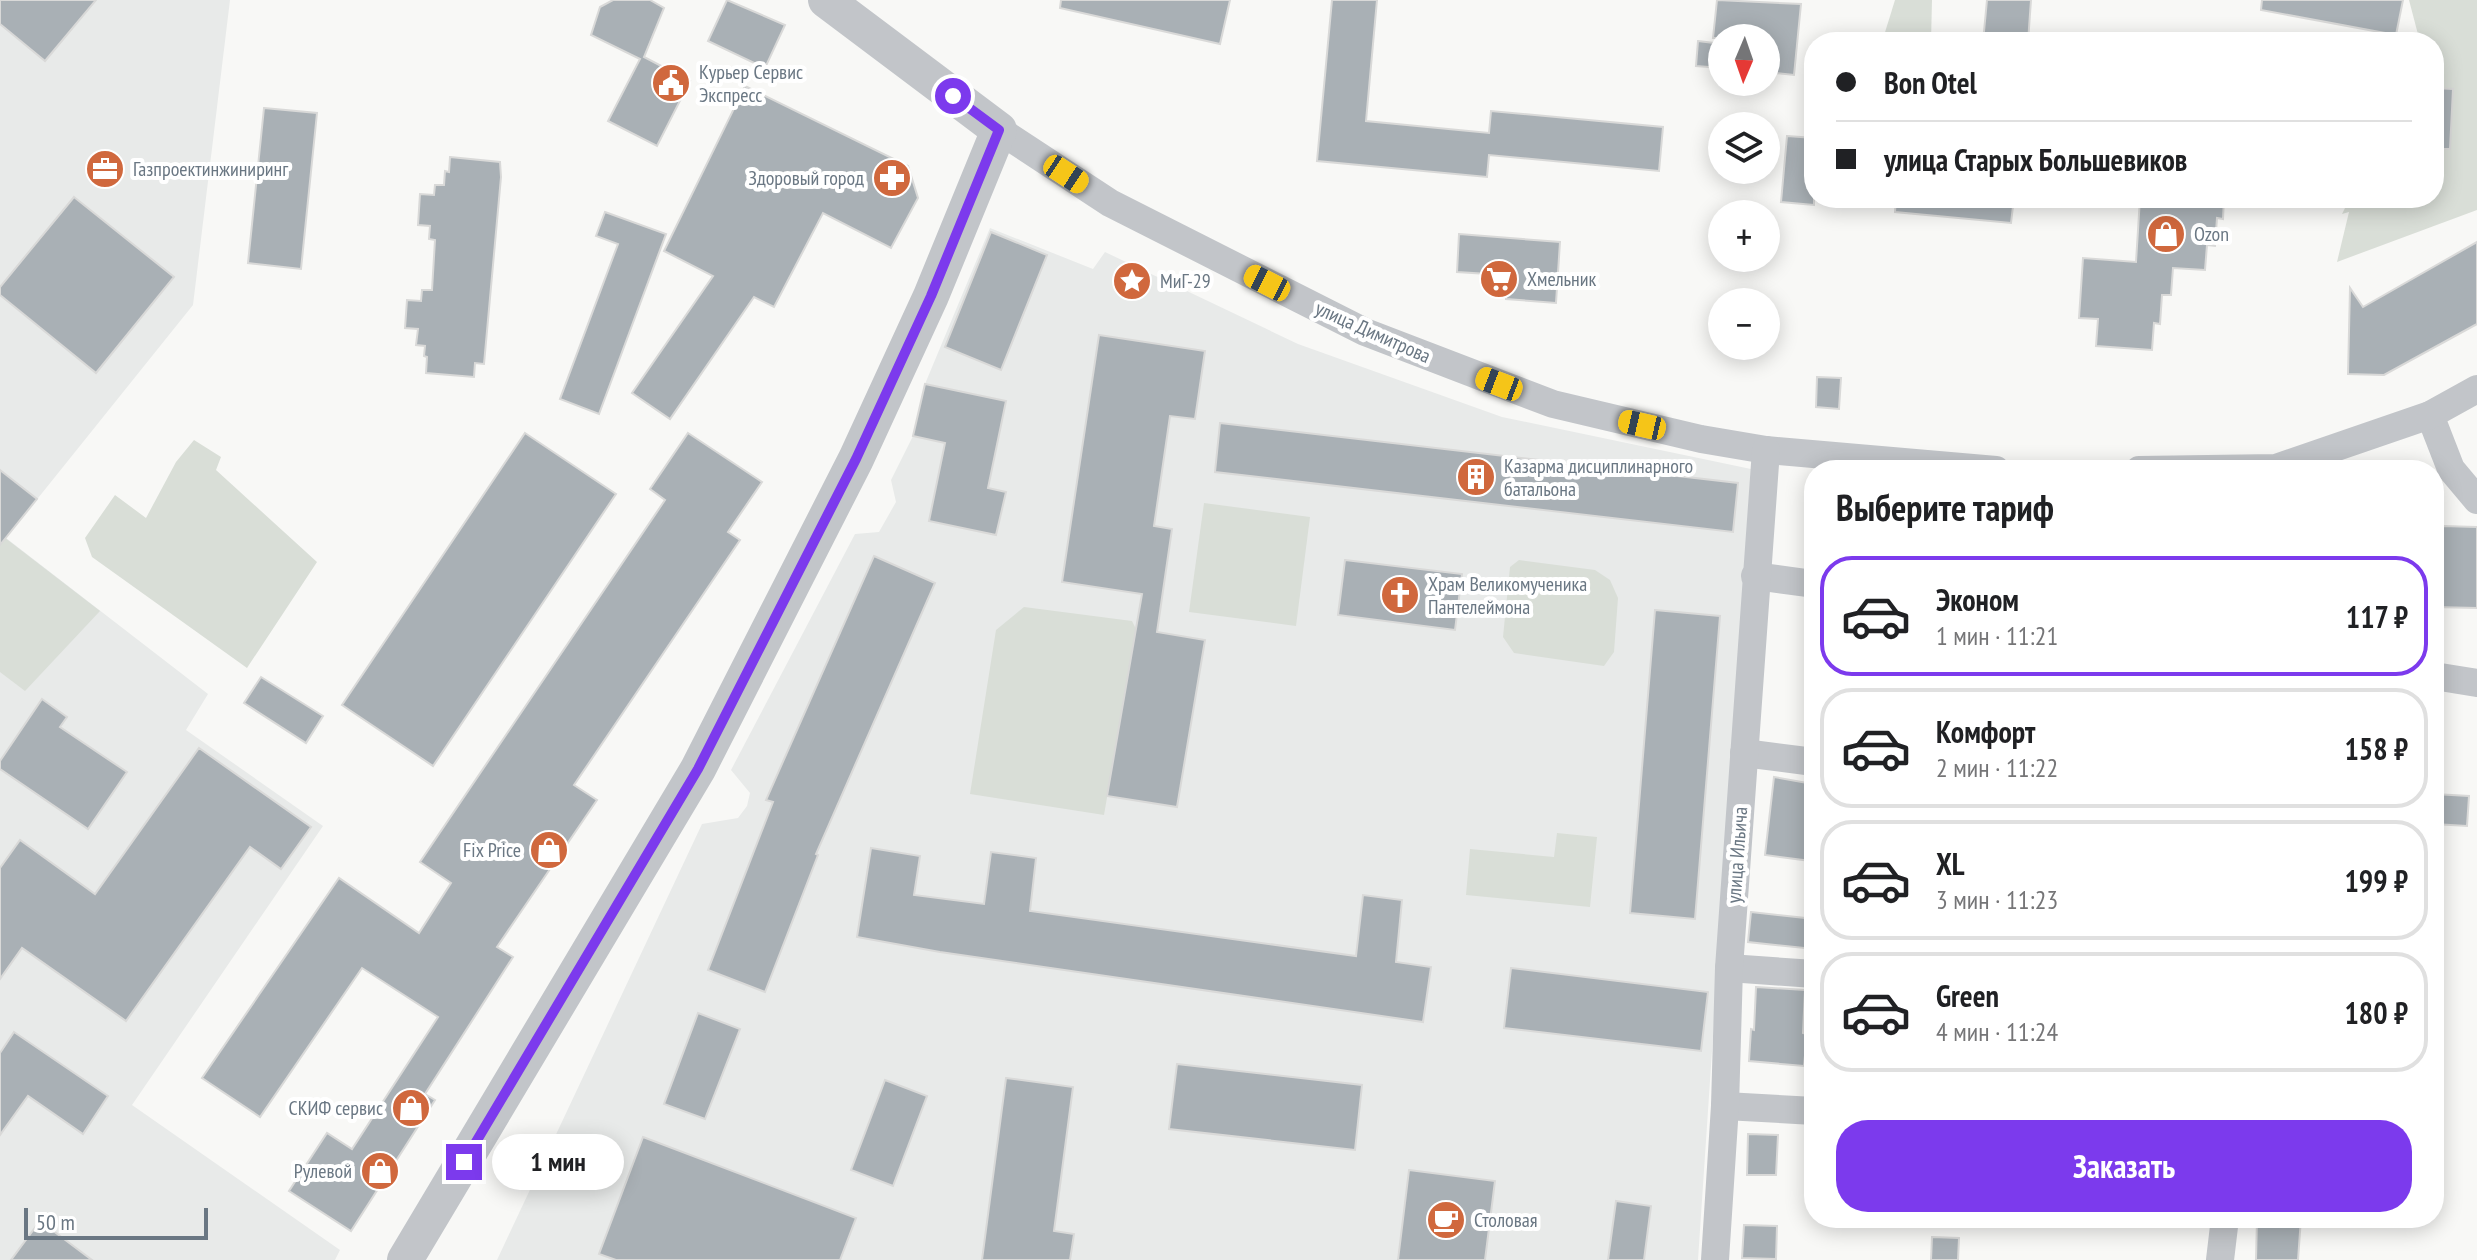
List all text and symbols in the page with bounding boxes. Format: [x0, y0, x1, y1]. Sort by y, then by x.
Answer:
north arrow [1708, 24, 1780, 96]
map controls [1708, 24, 1780, 360]
place label: Курьер Сервис Экспресс [699, 59, 803, 108]
public building icon: Курьер Сервис Экспресс [650, 62, 692, 104]
text: Bon Otel [1884, 63, 1977, 102]
route start [935, 78, 971, 114]
button: layers [1708, 112, 1780, 184]
text: улица Старых Большевиков [1884, 140, 2187, 179]
office icon: Газпроектинжиниринг [84, 148, 126, 190]
car [1039, 151, 1093, 197]
place label: Газпроектинжиниринг [133, 156, 288, 182]
pharmacy icon: Здоровый город [871, 157, 913, 199]
place label: Здоровый город [748, 165, 864, 191]
button: + [1708, 200, 1780, 272]
shop icon: Ozon [2145, 213, 2187, 255]
place label: Ozon [2194, 221, 2229, 247]
supermarket icon: Хмельник [1478, 258, 1520, 300]
place icon: МиГ-29 [1111, 260, 1153, 302]
car [1240, 261, 1294, 305]
place label: Хмельник [1527, 266, 1597, 292]
place label: МиГ-29 [1160, 268, 1211, 294]
button: − [1708, 288, 1780, 360]
street label: улица Димитрова [1311, 295, 1435, 369]
car [1472, 364, 1526, 404]
car [1616, 408, 1668, 442]
place label: Казарма дисциплинарного батальона [1504, 453, 1693, 502]
building icon: Казарма дисциплинарного батальона [1455, 456, 1497, 498]
text: Выберите тариф [1836, 484, 2054, 531]
place label: Храм Великомученика Пантелеймона [1428, 571, 1587, 620]
church icon: Храм Великомученика Пантелеймона [1379, 574, 1421, 616]
icon: car [1840, 580, 1912, 652]
text: Эконом [1936, 580, 2019, 619]
text: 117 ₽ [2346, 597, 2408, 636]
text: 1 мин · 11:21 [1936, 619, 2058, 652]
icon: car [1840, 712, 1912, 784]
text: Комфорт [1936, 712, 2035, 751]
text: 158 ₽ [2344, 729, 2408, 768]
text: 2 мин · 11:22 [1936, 751, 2058, 784]
street label: улица Ильича [1721, 806, 1753, 904]
shop icon: Fix Price [528, 829, 570, 871]
place label: Fix Price [463, 837, 521, 863]
icon: car [1840, 844, 1912, 916]
text: XL [1936, 844, 1965, 883]
text: 199 ₽ [2344, 861, 2408, 900]
text: 3 мин · 11:23 [1936, 883, 2058, 916]
icon: car [1840, 976, 1912, 1048]
text: Green [1936, 976, 1999, 1015]
text: 180 ₽ [2344, 993, 2408, 1032]
text: 4 мин · 11:24 [1936, 1015, 2058, 1048]
shop icon: СКИФ сервис [390, 1087, 432, 1129]
place label: СКИФ сервис [289, 1095, 383, 1121]
button: Заказать [1836, 1120, 2412, 1212]
callout: 1 мин [492, 1134, 624, 1190]
route end [446, 1144, 482, 1180]
text: 1 мин [530, 1145, 586, 1178]
shop icon: Рулевой [359, 1150, 401, 1192]
place label: Рулевой [294, 1158, 352, 1184]
cafe icon: Столовая [1425, 1199, 1467, 1241]
scale bar [24, 1204, 208, 1240]
place label: Столовая [1474, 1207, 1538, 1233]
text: 50 m [36, 1208, 75, 1236]

